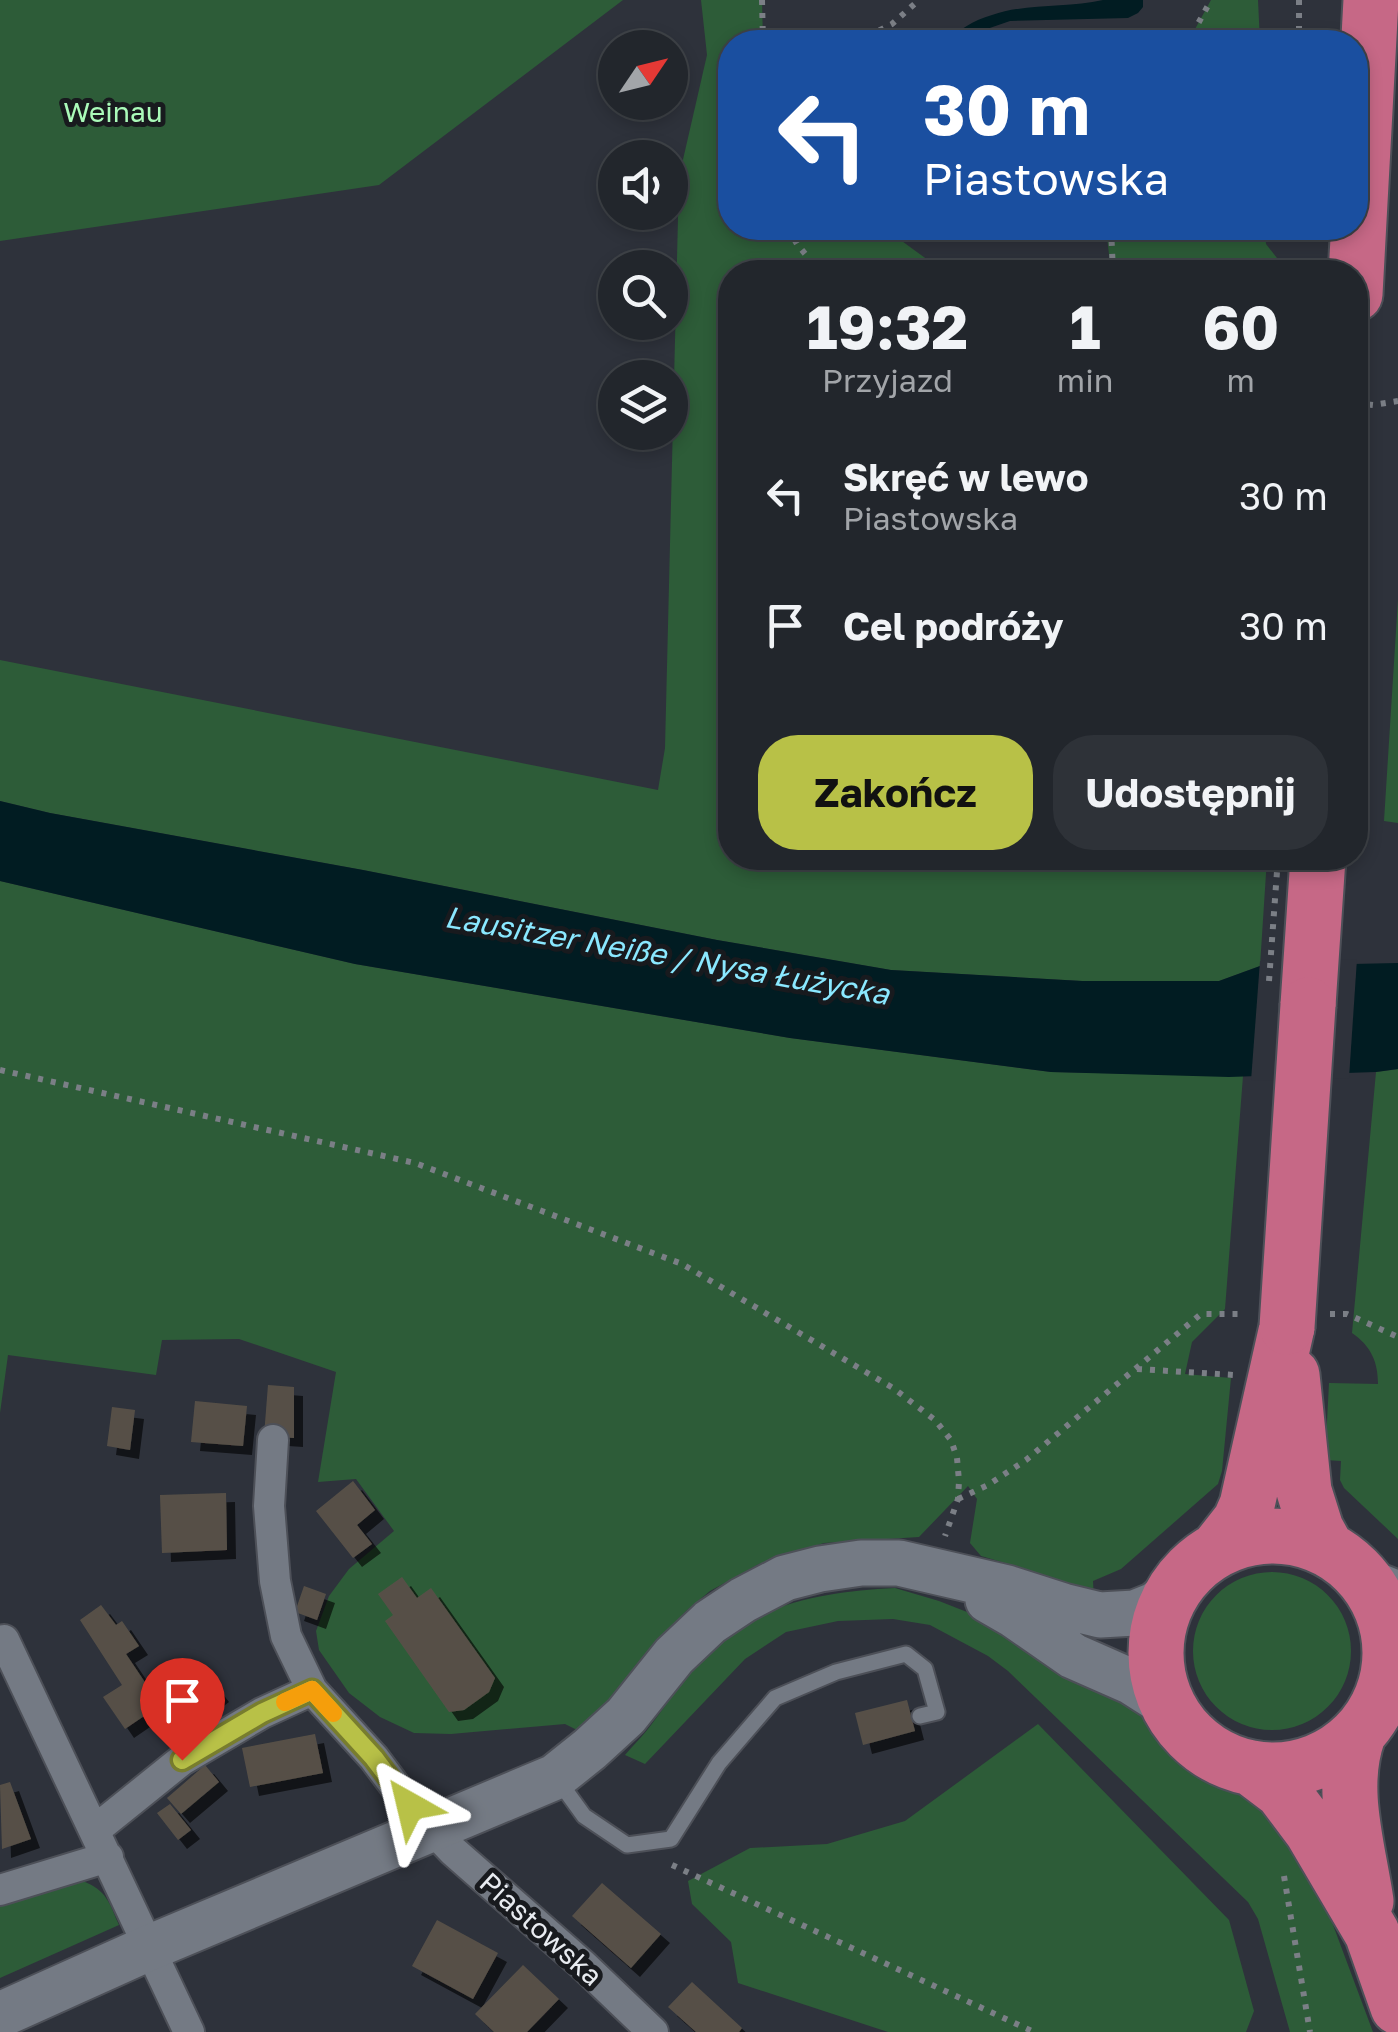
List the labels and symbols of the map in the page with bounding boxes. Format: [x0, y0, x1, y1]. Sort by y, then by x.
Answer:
north arrow [598, 30, 688, 120]
park label: Weinau [63, 95, 163, 128]
water label: Lausitzer Neiße / Nysa Łużycka [442, 898, 893, 1012]
pin [140, 1658, 225, 1761]
position arrow [358, 1754, 462, 1858]
street label: Piastowska [473, 1865, 609, 1992]

